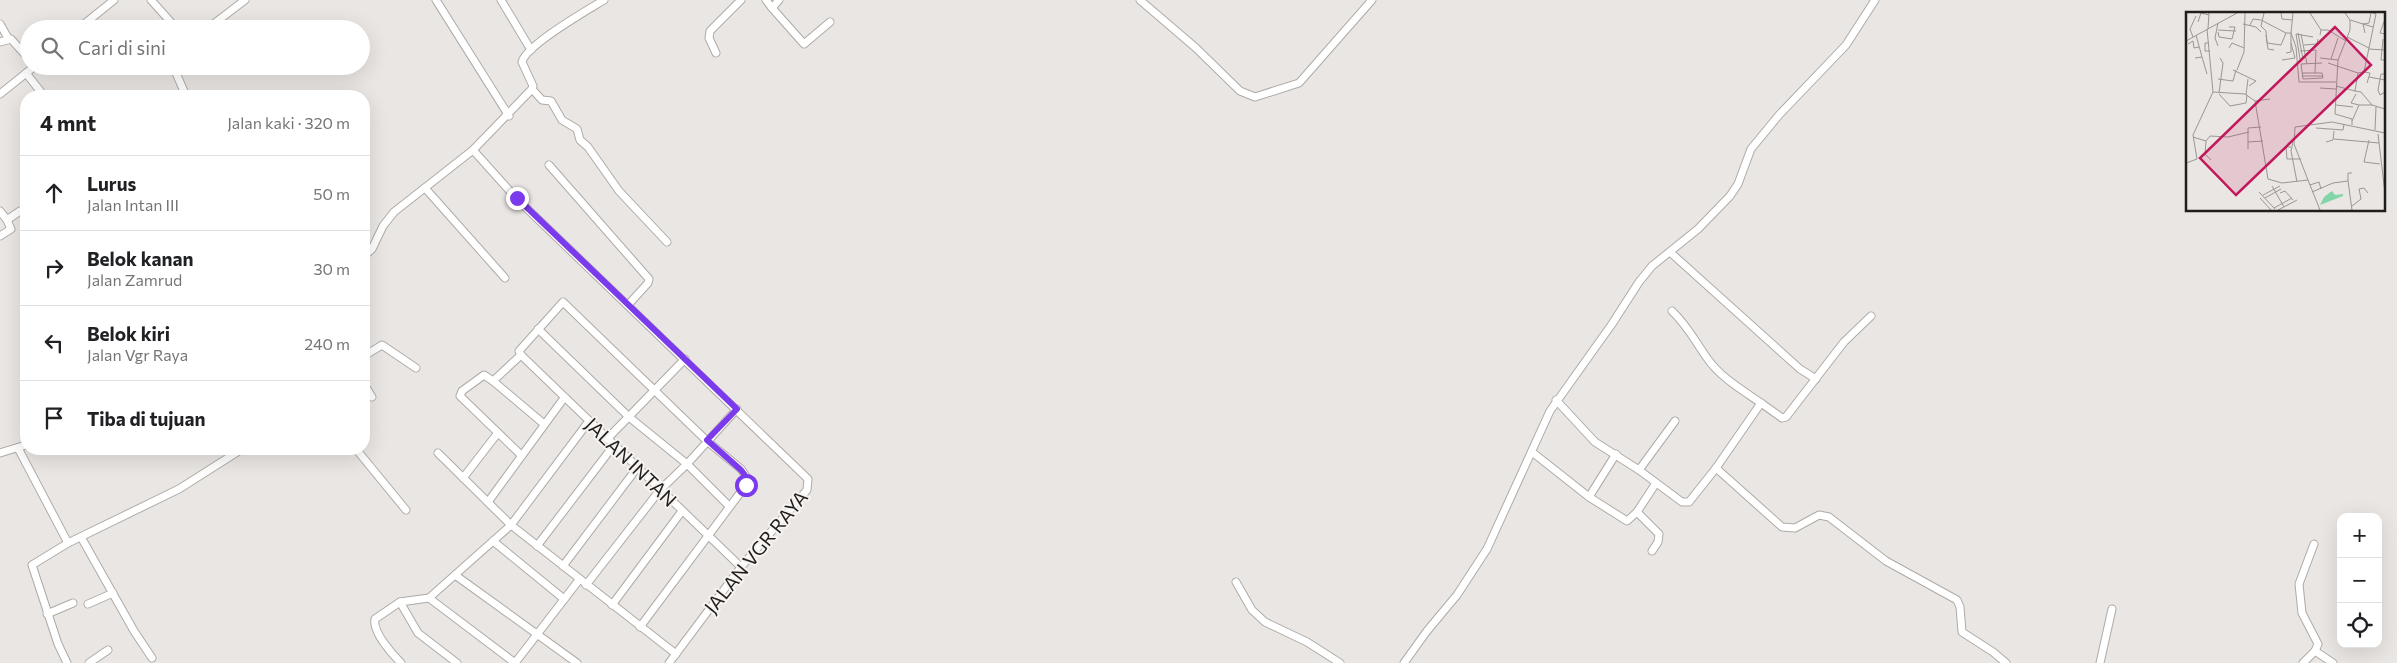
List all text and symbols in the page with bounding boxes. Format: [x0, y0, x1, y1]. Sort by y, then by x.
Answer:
inset map [2186, 12, 2384, 211]
search box [20, 20, 370, 75]
icon: search [38, 34, 66, 62]
text: Cari di sini [78, 36, 166, 59]
text: 4 mnt [40, 110, 96, 135]
text: Jalan kaki · 320 m [227, 113, 350, 132]
text: Lurus [87, 172, 136, 195]
icon: ahead [40, 179, 68, 207]
text: 50 m [313, 184, 350, 203]
route end [506, 187, 529, 210]
text: Jalan Intan III [87, 195, 179, 214]
text: Belok kanan [87, 247, 194, 270]
icon: right [40, 254, 68, 282]
text: 30 m [313, 259, 350, 278]
text: Jalan Zamrud [87, 270, 182, 289]
text: Belok kiri [87, 322, 170, 345]
icon: left [40, 329, 68, 357]
text: 240 m [304, 334, 350, 353]
text: Jalan Vgr Raya [87, 345, 188, 364]
icon: arrive [40, 404, 68, 432]
text: Tiba di tujuan [87, 407, 205, 430]
street label: JALAN INTAN [581, 412, 682, 511]
route start [735, 474, 758, 497]
street label: JALAN VGR RAYA [699, 486, 812, 618]
map controls [2337, 513, 2382, 648]
button: + [2337, 513, 2382, 558]
button: − [2337, 558, 2382, 603]
button: locate [2337, 603, 2382, 648]

